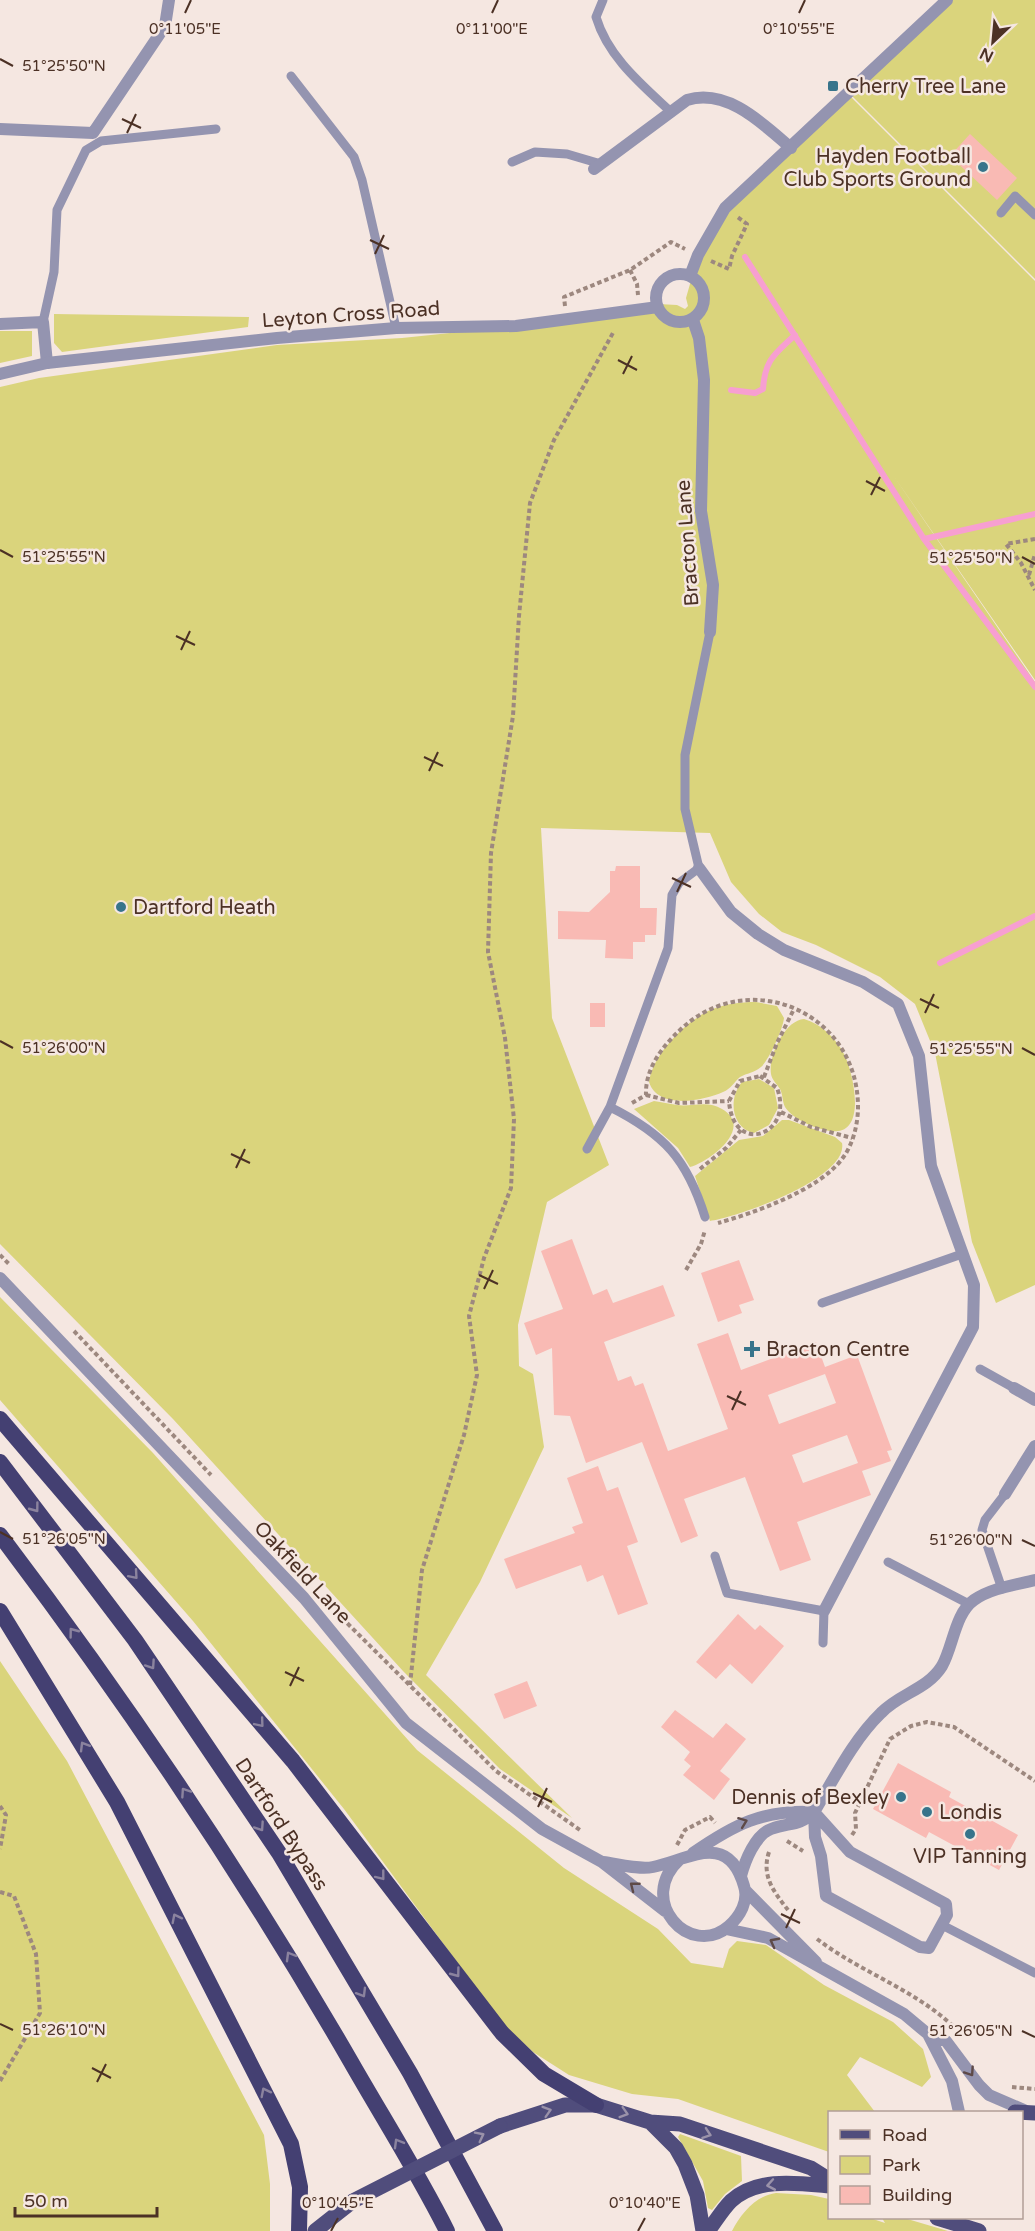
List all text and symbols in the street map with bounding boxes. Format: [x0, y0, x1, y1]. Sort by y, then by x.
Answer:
north arrow [963, 12, 1023, 72]
text: 0°11'05"E [149, 20, 221, 38]
text: 0°11'00"E [456, 20, 528, 38]
text: 0°10'55"E [763, 20, 835, 38]
text: N [977, 43, 997, 66]
text: 51°25'50"N [22, 57, 106, 75]
place label: Cherry Tree Lane [845, 75, 1006, 99]
marker: Cherry Tree Lane [826, 79, 840, 93]
place label: Hayden Football Club Sports Ground [783, 145, 971, 192]
marker: Hayden Football Club Sports Ground [976, 160, 990, 174]
street label: Leyton Cross Road [261, 297, 441, 333]
street label: Bracton Lane [672, 479, 704, 607]
text: 51°25'55"N [22, 548, 106, 566]
text: 51°25'50"N [929, 549, 1013, 567]
place label: Dartford Heath [133, 896, 276, 920]
marker: Dartford Heath [114, 900, 128, 914]
text: 51°26'00"N [22, 1039, 106, 1057]
text: 51°25'55"N [929, 1040, 1013, 1058]
place label: Bracton Centre [766, 1338, 909, 1362]
marker: Bracton Centre [743, 1340, 761, 1358]
one-way arrow [28, 1502, 39, 1513]
street label: Oakfield Lane [249, 1516, 356, 1629]
text: 51°26'05"N [22, 1530, 106, 1548]
text: 51°26'00"N [929, 1531, 1013, 1549]
one-way arrow [126, 1568, 137, 1579]
one-way arrow [70, 1628, 81, 1639]
one-way arrow [144, 1658, 155, 1669]
one-way arrow [253, 1716, 264, 1727]
one-way arrow [79, 1742, 91, 1752]
street label: Dartford Bypass [229, 1754, 333, 1895]
place label: Dennis of Bexley [731, 1786, 889, 1810]
one-way arrow [180, 1788, 192, 1798]
marker: Dennis of Bexley [894, 1790, 908, 1804]
place label: Londis [939, 1801, 1002, 1825]
marker: Londis [920, 1805, 934, 1819]
one-way arrow [737, 1817, 748, 1830]
one-way arrow [253, 1820, 264, 1831]
marker: VIP Tanning [963, 1827, 977, 1841]
place label: VIP Tanning [913, 1845, 1027, 1869]
one-way arrow [374, 1869, 385, 1880]
one-way arrow [629, 1883, 640, 1894]
one-way arrow [172, 1913, 184, 1924]
one-way arrow [770, 1938, 781, 1949]
one-way arrow [285, 1952, 297, 1962]
one-way arrow [448, 1966, 459, 1977]
one-way arrow [355, 1987, 366, 1997]
text: 51°26'10"N [22, 2021, 106, 2039]
text: 51°26'05"N [929, 2022, 1013, 2040]
one-way arrow [963, 2065, 974, 2076]
one-way arrow [260, 2087, 272, 2098]
one-way arrow [542, 2106, 552, 2118]
one-way arrow [618, 2106, 629, 2118]
legend [828, 2111, 1023, 2219]
text: Road [882, 2124, 927, 2146]
one-way arrow [701, 2126, 712, 2139]
one-way arrow [473, 2132, 484, 2144]
one-way arrow [393, 2139, 405, 2149]
text: Park [882, 2154, 921, 2176]
one-way arrow [767, 2178, 777, 2191]
scale bar [15, 2180, 158, 2218]
text: Building [882, 2184, 952, 2206]
text: 50 m [24, 2190, 68, 2212]
text: 0°10'45"E [302, 2194, 374, 2212]
text: 0°10'40"E [609, 2194, 681, 2212]

